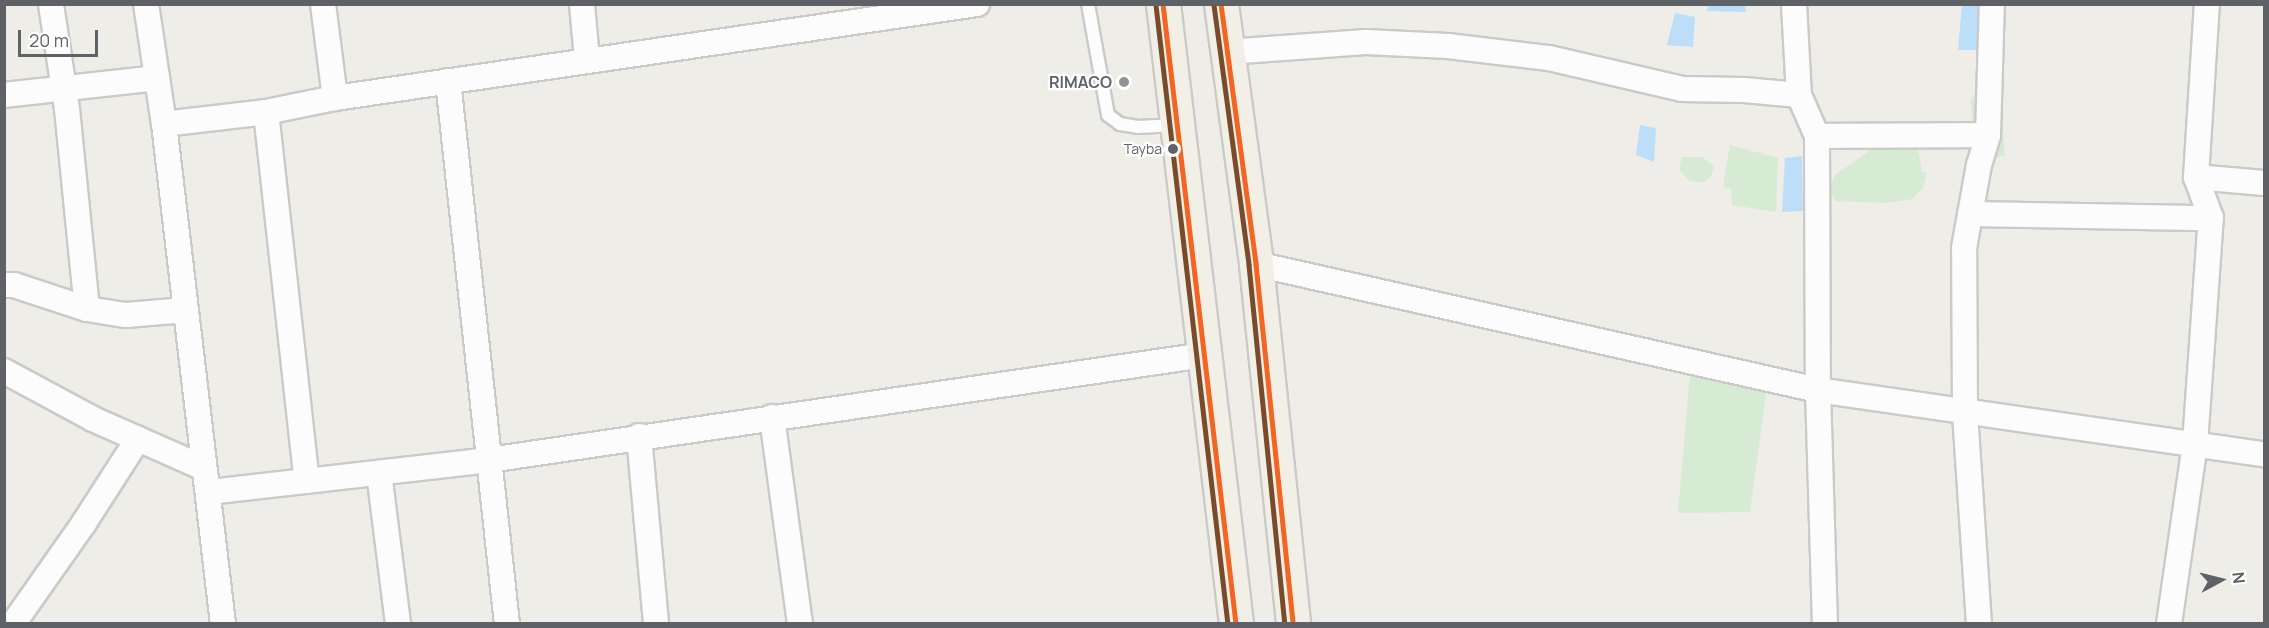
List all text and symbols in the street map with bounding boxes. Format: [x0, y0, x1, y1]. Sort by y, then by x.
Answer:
scale bar [21, 18, 100, 56]
text: 20 m [29, 28, 69, 52]
place label: RIMACO [1049, 72, 1112, 92]
marker: RIMACO [1117, 75, 1131, 89]
place label: Tayba [1124, 141, 1162, 157]
marker: Tayba [1167, 143, 1179, 155]
north arrow [2191, 550, 2251, 610]
text: N [2227, 571, 2250, 585]

